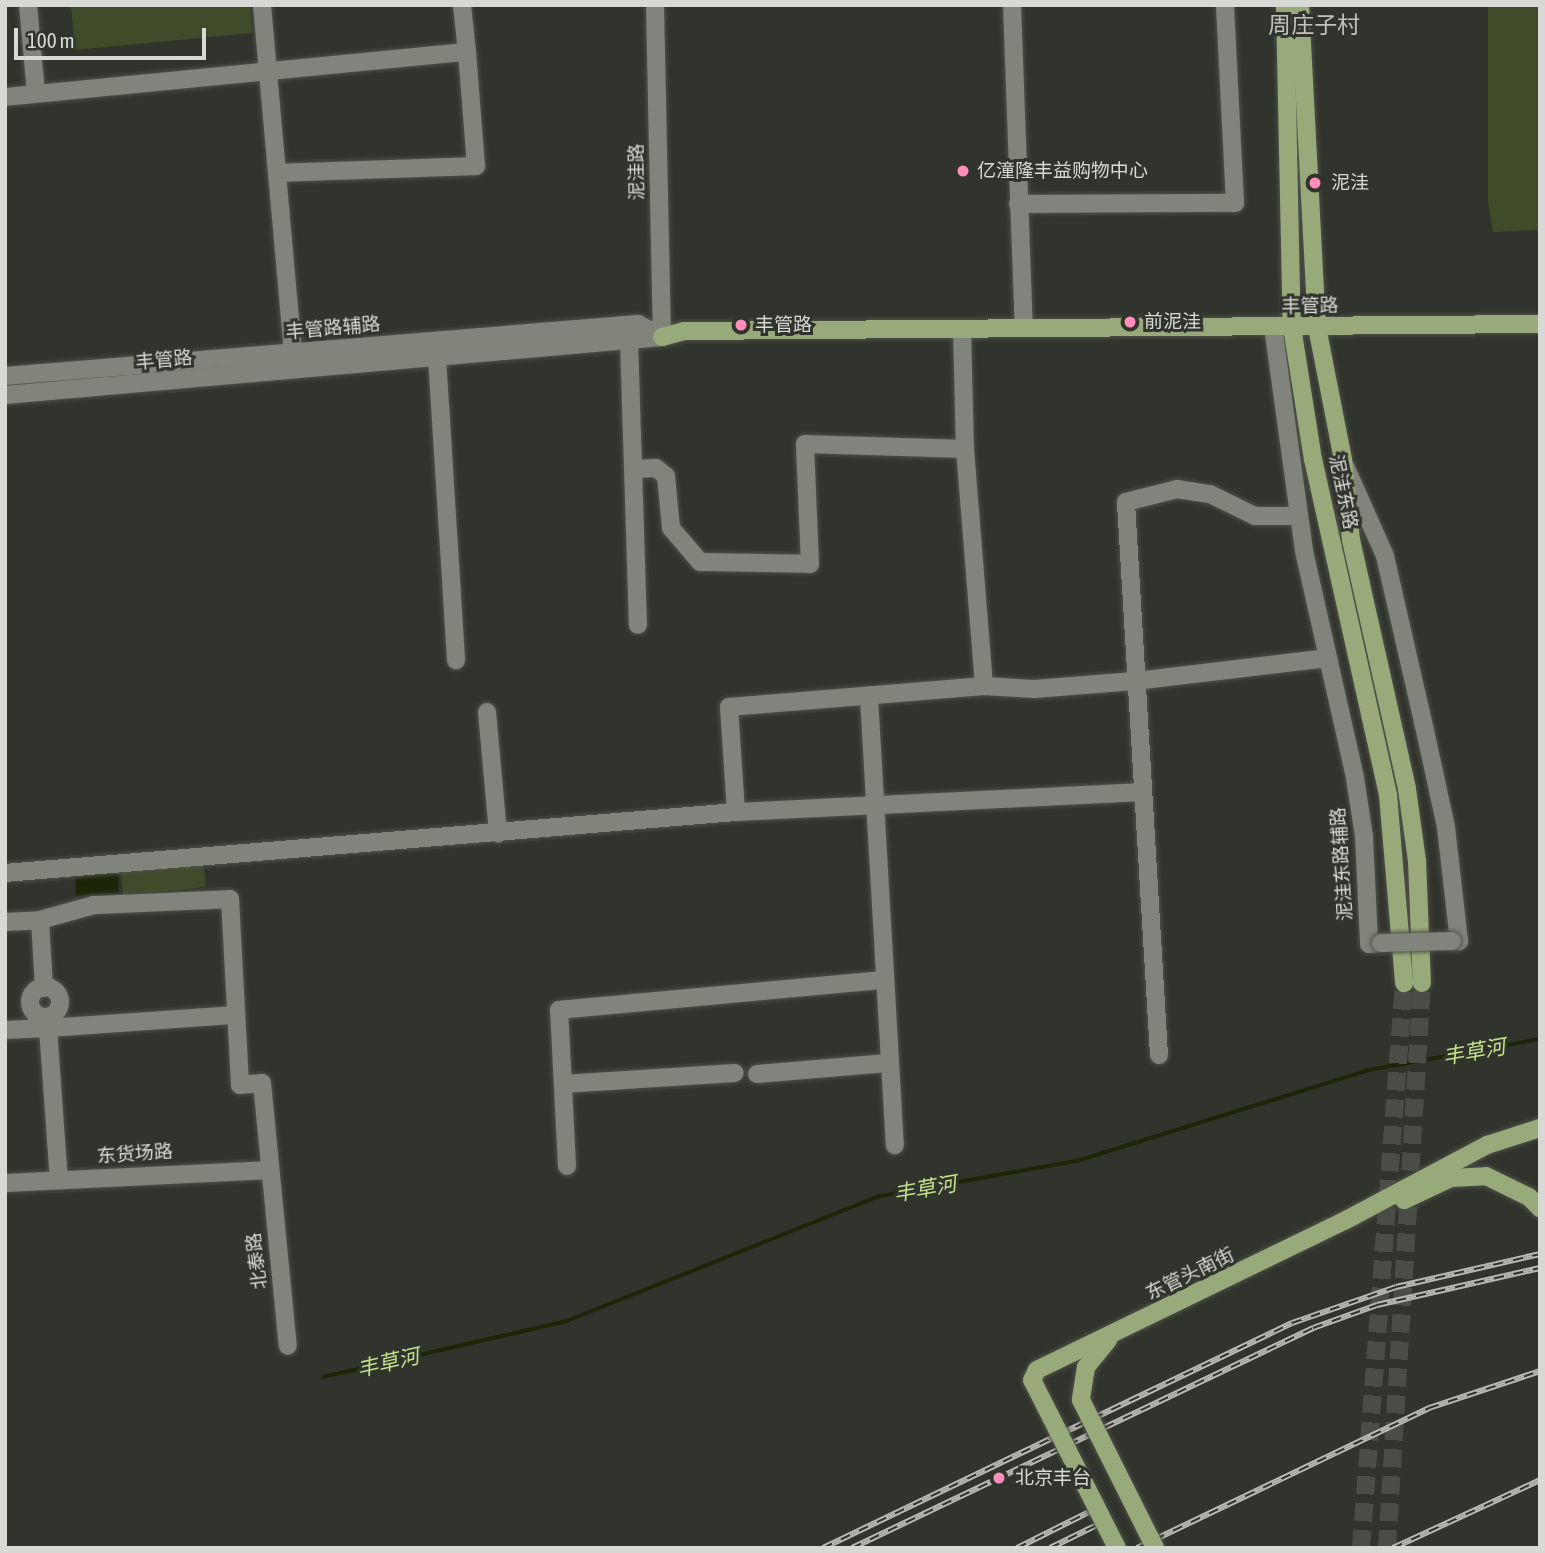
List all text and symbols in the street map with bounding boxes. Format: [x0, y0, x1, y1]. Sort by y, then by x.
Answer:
district label: 周庄子村 [1268, 11, 1360, 39]
scale bar [18, 14, 210, 58]
text: 100 m [27, 28, 75, 52]
street label: 泥洼路 [625, 143, 649, 201]
place label: 亿潼隆丰益购物中心 [977, 160, 1148, 182]
marker: 亿潼隆丰益购物中心 [955, 163, 971, 179]
place label: 泥洼 [1331, 172, 1369, 194]
marker: 泥洼 [1305, 173, 1325, 193]
street label: 丰管路 [1281, 294, 1339, 318]
place label: 前泥洼 [1144, 311, 1201, 333]
street label: 丰管路辅路 [285, 313, 381, 343]
place label: 丰管路 [755, 314, 812, 336]
marker: 前泥洼 [1122, 314, 1138, 330]
marker: 丰管路 [733, 317, 749, 333]
street label: 丰管路 [135, 346, 193, 374]
street label: 泥洼东路 [1324, 452, 1362, 532]
street label: 泥洼东路辅路 [1327, 806, 1357, 922]
water label: 丰草河 [1441, 1033, 1507, 1069]
street label: 东货场路 [96, 1140, 174, 1168]
water label: 丰草河 [892, 1170, 958, 1206]
street label: 北泰路 [242, 1231, 272, 1291]
street label: 东管头南街 [1142, 1243, 1238, 1305]
water label: 丰草河 [354, 1343, 422, 1381]
place label: 北京丰台 [1015, 1467, 1091, 1489]
marker: 北京丰台 [989, 1468, 1009, 1488]

